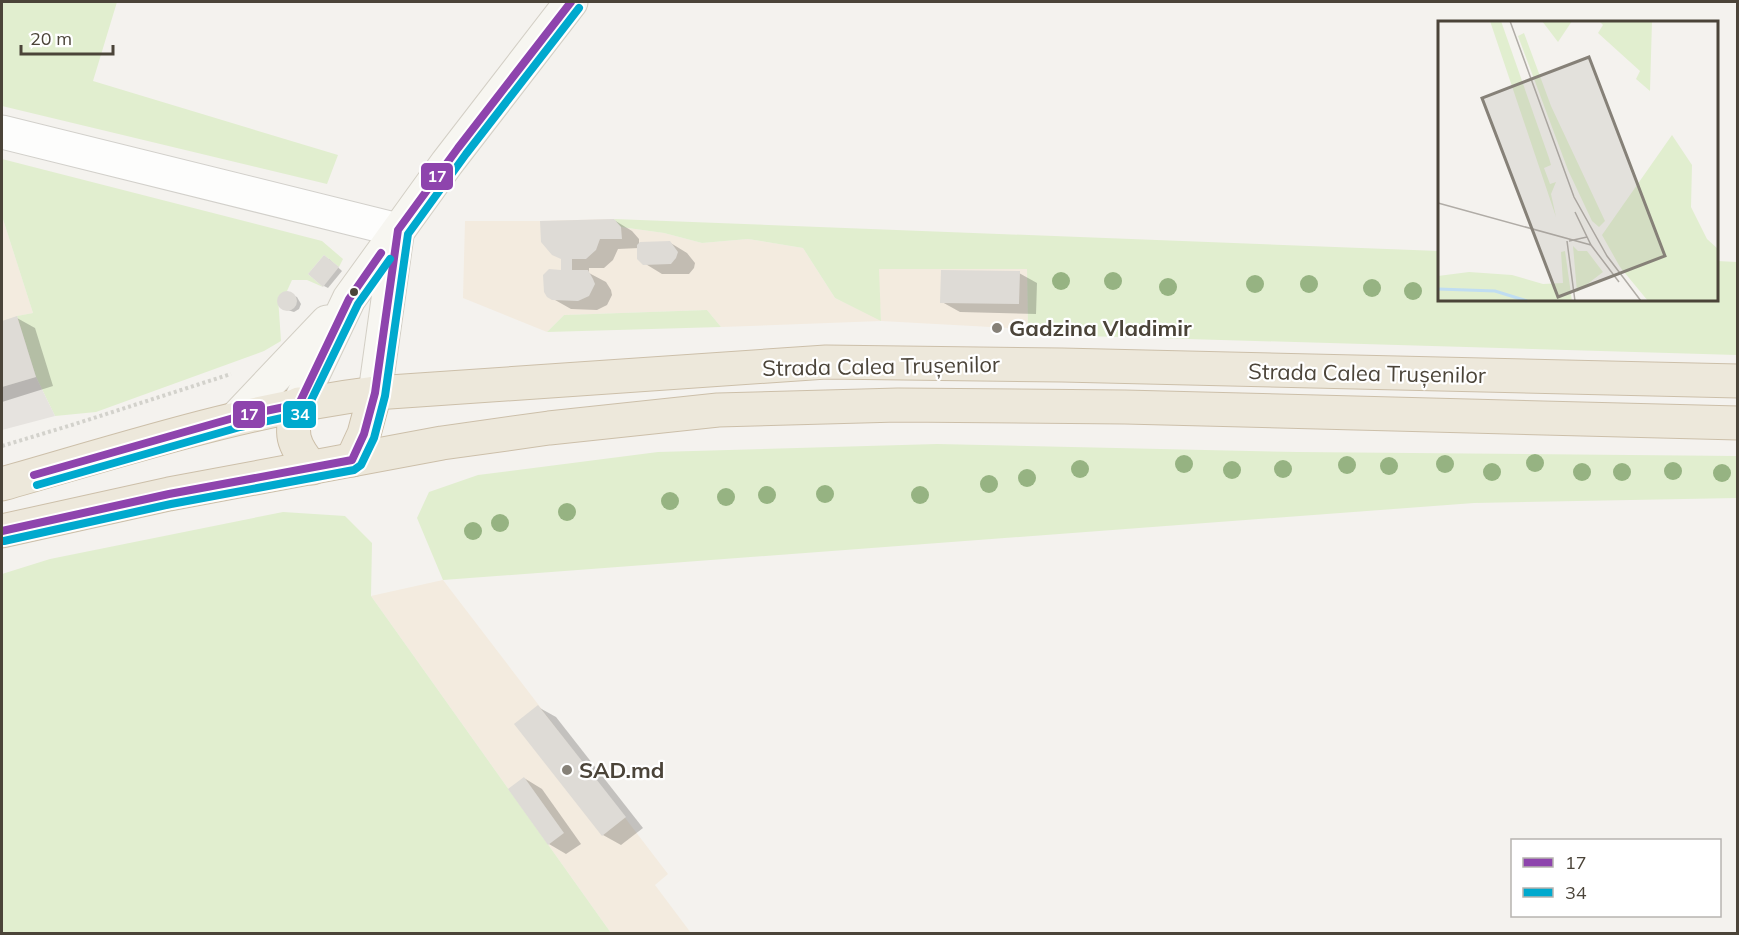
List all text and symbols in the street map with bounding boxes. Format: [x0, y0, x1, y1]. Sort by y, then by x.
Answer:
scale bar [21, 18, 112, 56]
inset map [1438, 21, 1718, 302]
text: 20 m [30, 27, 72, 50]
line badge: 17 [420, 162, 454, 191]
text: 17 [427, 166, 447, 186]
unlabelled marker [348, 286, 360, 298]
place label: Gadzina Vladimir [1009, 314, 1192, 342]
marker: Gadzina Vladimir [990, 321, 1004, 335]
street label: Strada Calea Trușenilor [762, 350, 1000, 382]
street label: Strada Calea Trușenilor [1248, 357, 1486, 389]
line badge: 17 [232, 400, 266, 429]
line badge: 34 [282, 400, 317, 429]
text: 17 [239, 404, 259, 424]
text: 34 [290, 404, 310, 424]
place label: SAD.md [579, 756, 664, 784]
marker: SAD.md [560, 763, 574, 777]
legend [1511, 839, 1721, 917]
text: 17 [1565, 851, 1587, 874]
text: 34 [1565, 881, 1587, 904]

